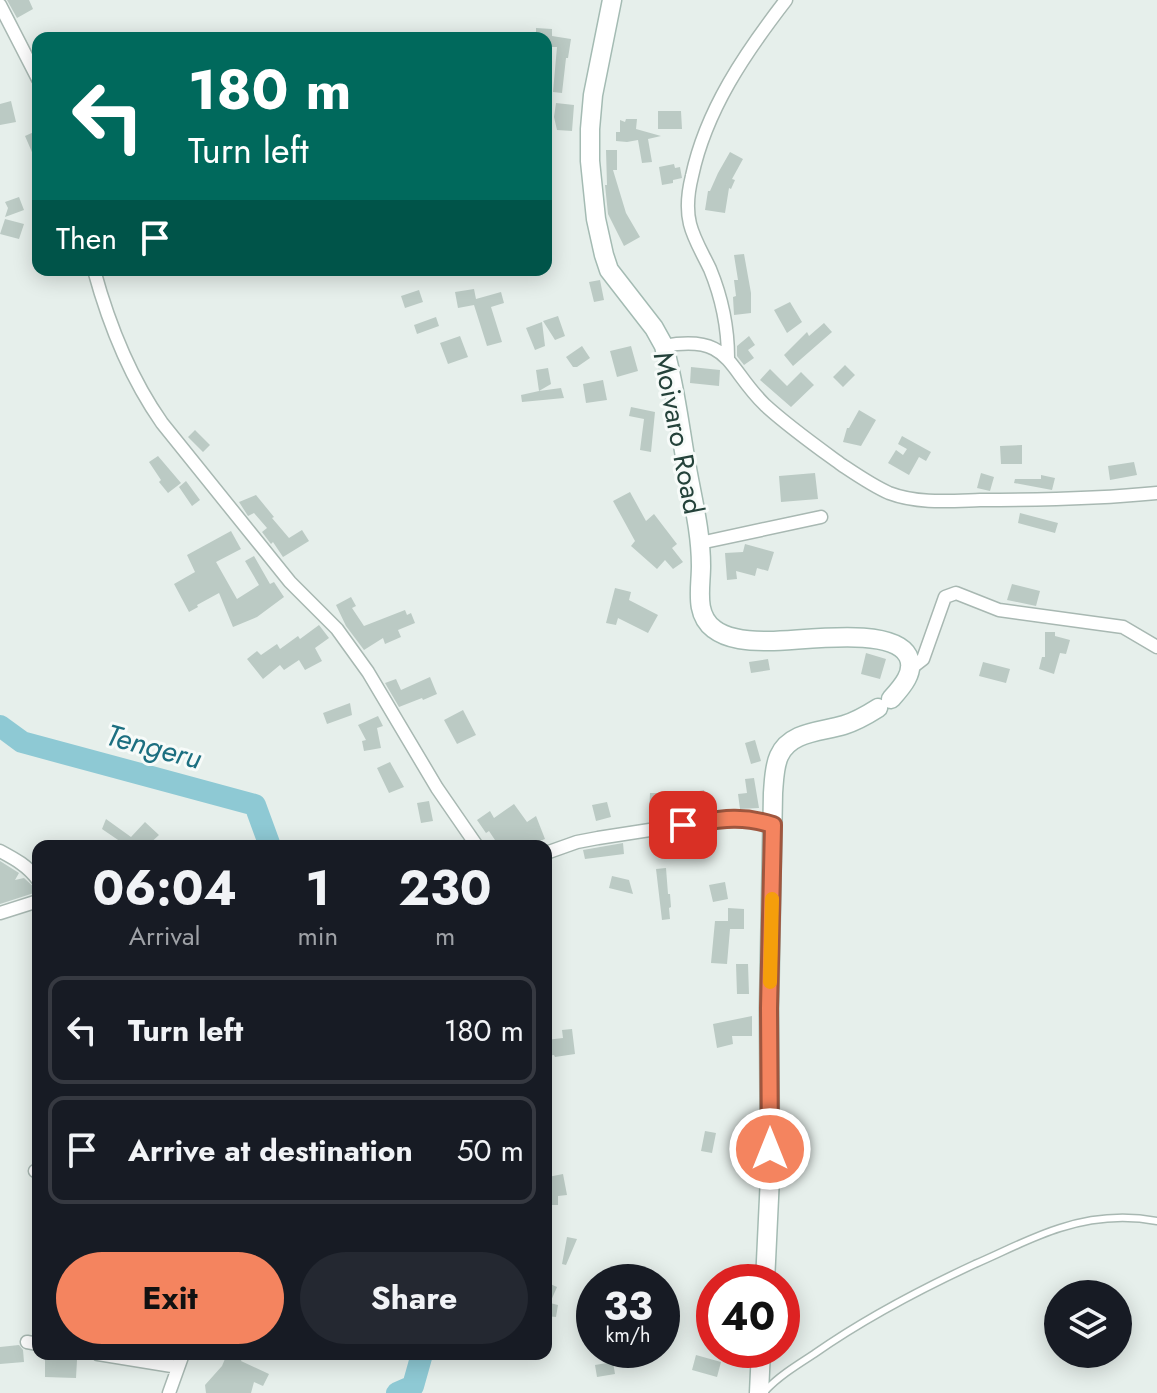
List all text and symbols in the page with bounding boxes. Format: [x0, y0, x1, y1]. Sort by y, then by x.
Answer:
text: 180 m [188, 49, 351, 130]
icon: left [56, 64, 160, 168]
text: Turn left [188, 124, 309, 176]
icon: arrive [133, 216, 177, 260]
text: Then [56, 217, 117, 260]
street label: Moivaro Road [643, 349, 714, 518]
water label: Tengeru [101, 713, 207, 780]
pin [649, 791, 717, 859]
icon: arrive [661, 803, 705, 847]
text: 06:04 [92, 854, 237, 923]
text: 1 [306, 854, 330, 923]
text: 230 [399, 854, 492, 923]
text: Arrival [129, 917, 201, 955]
text: min [297, 917, 338, 955]
text: m [435, 917, 455, 955]
icon: left [60, 1008, 104, 1052]
text: Turn left [128, 1009, 243, 1052]
text: 180 m [444, 1009, 524, 1052]
position arrow [728, 1107, 812, 1191]
icon: arrive [60, 1128, 104, 1172]
text: Arrive at destination [128, 1129, 413, 1172]
text: 50 m [457, 1129, 524, 1172]
button: Exit [56, 1252, 284, 1344]
button: Share [300, 1252, 528, 1344]
speed limit sign: 40 [696, 1264, 800, 1368]
text: 33 [603, 1277, 653, 1335]
map controls [1044, 1280, 1132, 1368]
button: layers [1044, 1280, 1132, 1368]
text: km/h [605, 1321, 651, 1350]

